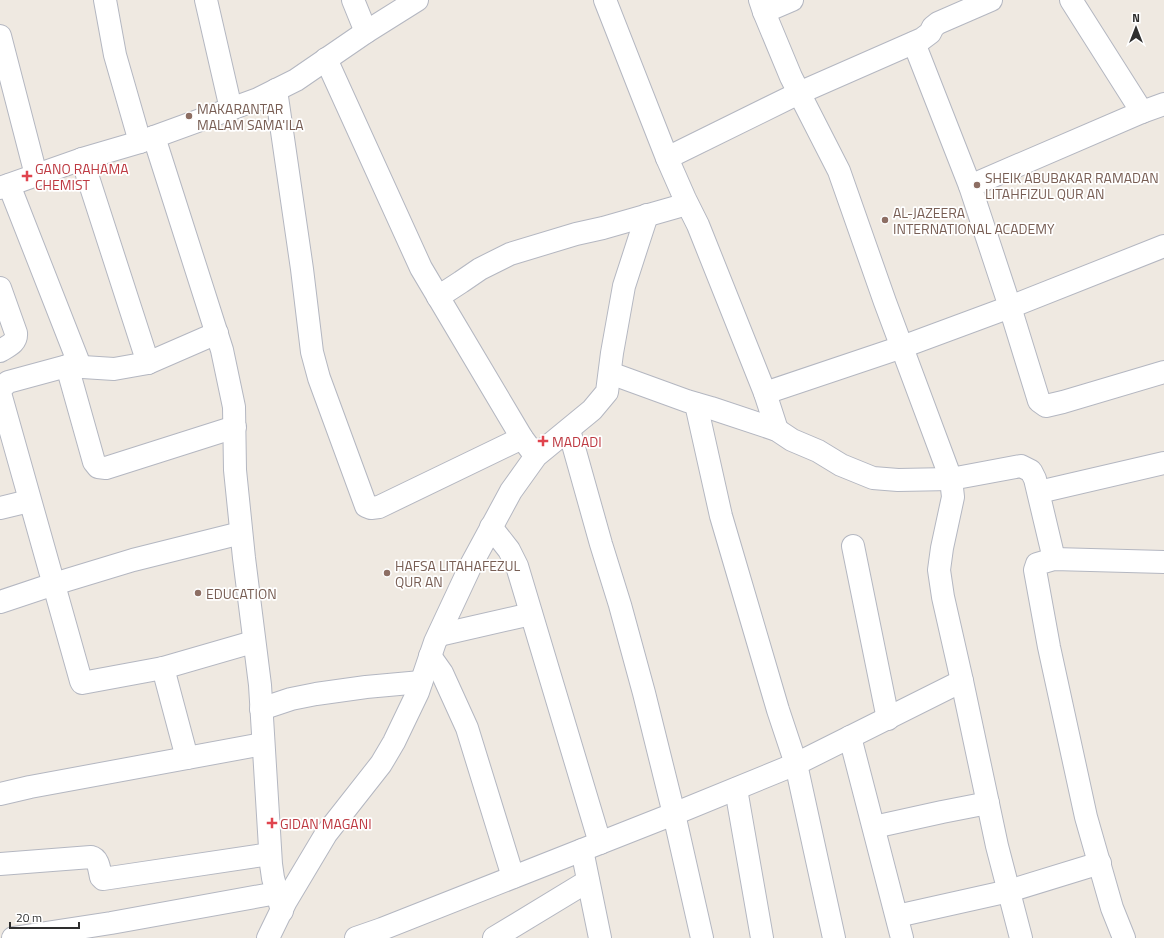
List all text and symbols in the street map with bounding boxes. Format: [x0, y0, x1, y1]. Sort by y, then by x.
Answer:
north arrow [1116, 8, 1156, 48]
text: N [1132, 10, 1140, 26]
place label: MAKARANTAR MALAM SAMA'ILA [197, 98, 304, 135]
marker: MAKARANTAR MALAM SAMA'ILA [184, 111, 194, 121]
place label: GANO RAHAMA CHEMIST [35, 158, 129, 195]
place label: SHEIK ABUBAKAR RAMADAN LITAHFIZUL QUR AN [985, 167, 1159, 204]
marker: GANO RAHAMA CHEMIST [22, 171, 32, 181]
marker: SHEIK ABUBAKAR RAMADAN LITAHFIZUL QUR AN [972, 180, 982, 190]
place label: AL-JAZEERA INTERNATIONAL ACADEMY [893, 202, 1055, 239]
marker: AL-JAZEERA INTERNATIONAL ACADEMY [880, 215, 890, 225]
place label: MADADI [552, 431, 602, 452]
marker: MADADI [537, 435, 549, 447]
place label: HAFSA LITAHAFEZUL QUR AN [395, 555, 521, 592]
marker: HAFSA LITAHAFEZUL QUR AN [382, 568, 392, 578]
place label: EDUCATION [206, 583, 277, 604]
marker: EDUCATION [193, 588, 203, 598]
place label: GIDAN MAGANI [280, 813, 372, 834]
marker: GIDAN MAGANI [267, 818, 277, 828]
scale bar [10, 904, 79, 930]
text: 20 m [16, 908, 42, 927]

